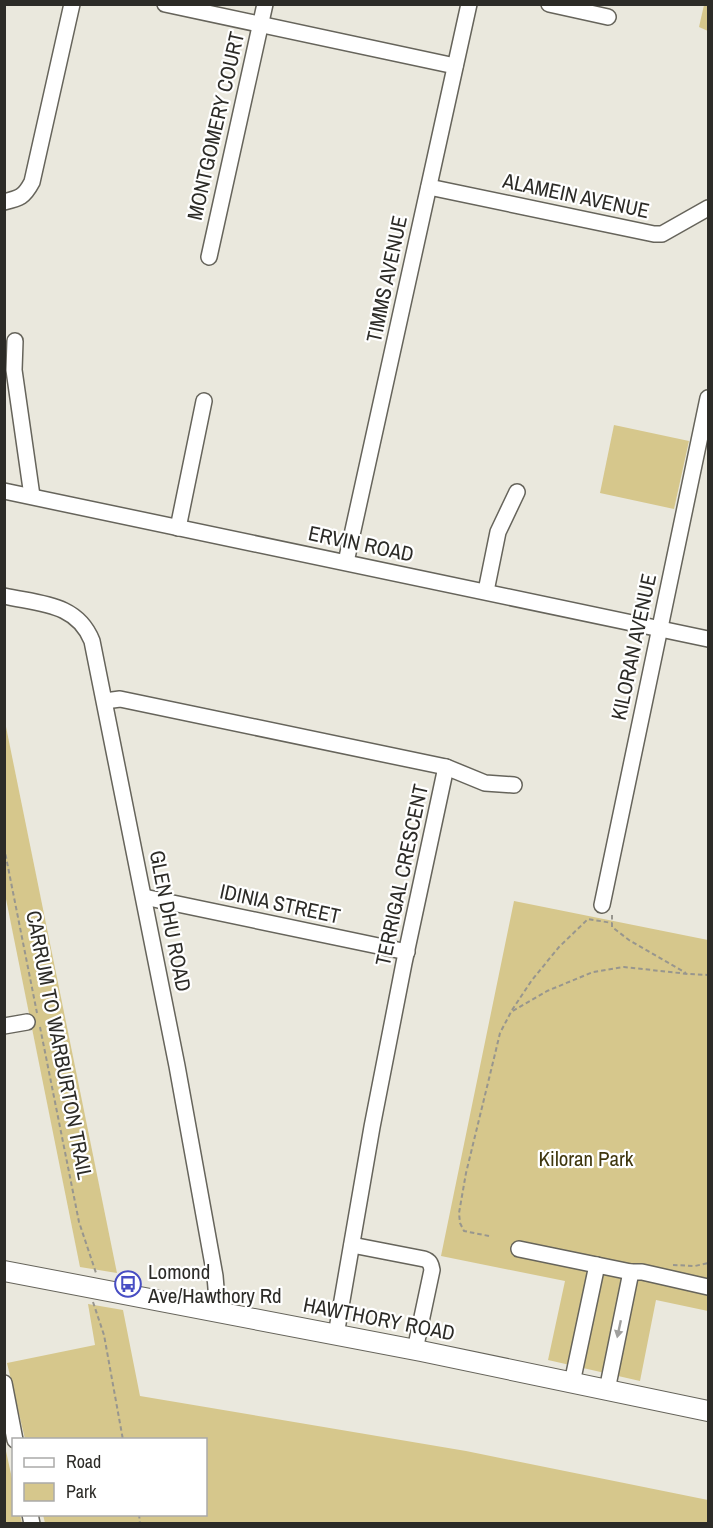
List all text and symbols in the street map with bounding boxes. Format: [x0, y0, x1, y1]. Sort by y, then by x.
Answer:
street label: MONTGOMERY COURT [180, 28, 251, 223]
street label: ALAMEIN AVENUE [499, 166, 652, 225]
street label: TIMMS AVENUE [359, 213, 414, 345]
street label: ERVIN ROAD [306, 518, 416, 569]
street label: KILORAN AVENUE [604, 571, 663, 723]
street label: TERRIGAL CRESCENT [368, 781, 435, 968]
street label: GLEN DHU ROAD [143, 848, 198, 994]
street label: IDINIA STREET [217, 877, 343, 931]
street label: CARRUM TO WARBURTON TRAIL [19, 908, 100, 1182]
park label: Kiloran Park [539, 1144, 634, 1173]
place label: Lomond Ave/Hawthory Rd [147, 1257, 282, 1310]
bus stop icon: Lomond Ave/Hawthory Rd [113, 1269, 143, 1299]
street label: HAWTHORY ROAD [301, 1290, 457, 1347]
one-way arrow [614, 1320, 624, 1338]
legend [12, 1438, 207, 1516]
text: Road [66, 1449, 101, 1474]
text: Park [66, 1479, 97, 1504]

